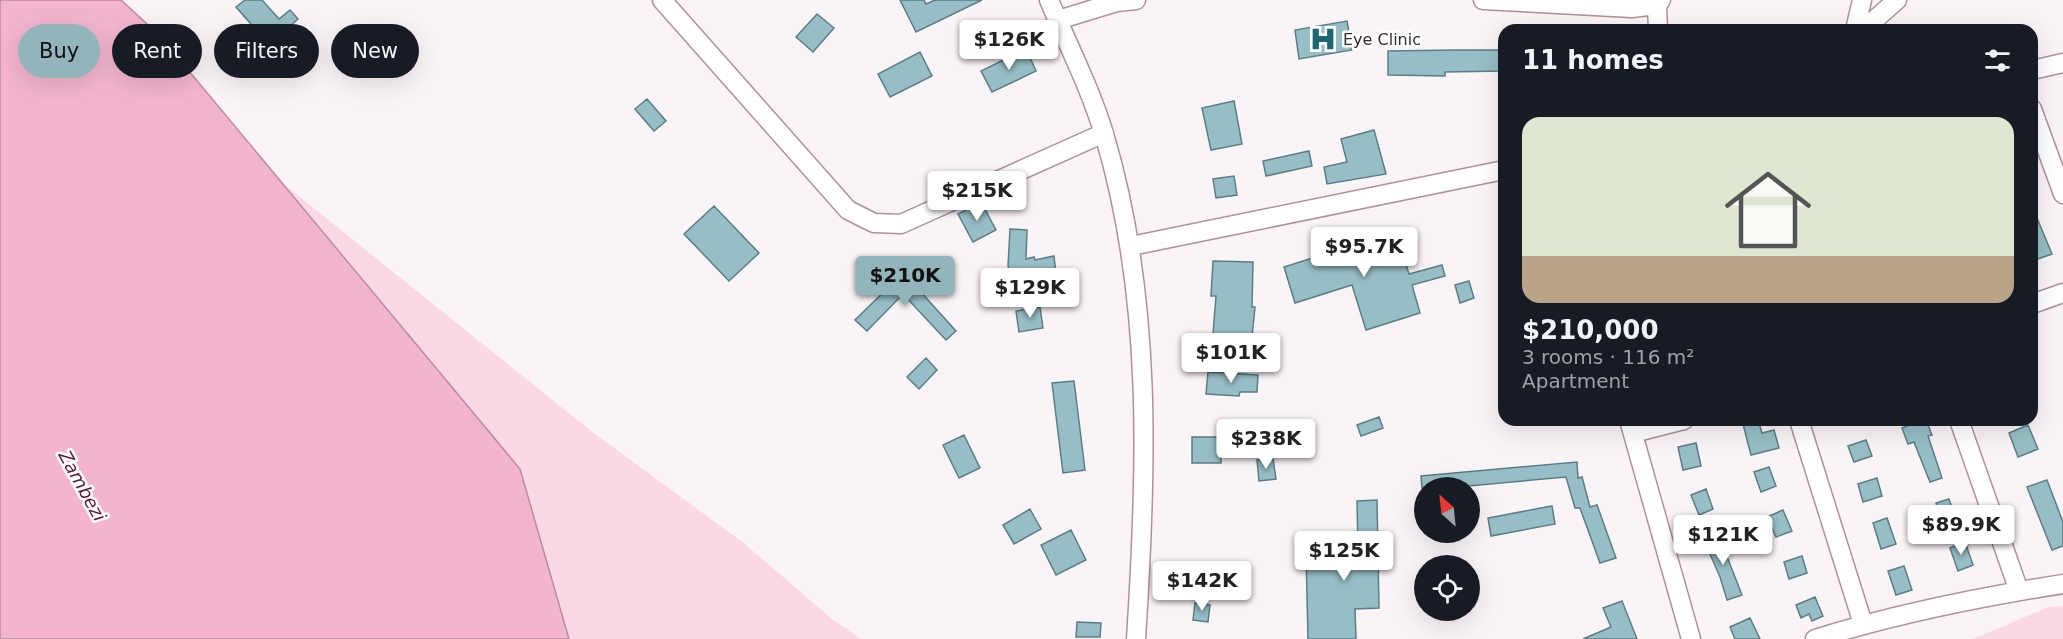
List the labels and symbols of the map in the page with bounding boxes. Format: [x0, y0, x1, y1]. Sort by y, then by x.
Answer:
pin: $126K [967, 20, 1051, 71]
hospital icon: Eye Clinic [1308, 24, 1338, 54]
place label: Eye Clinic [1343, 30, 1421, 49]
pin: $215K [935, 171, 1019, 222]
pin: $95.7K [1315, 227, 1413, 278]
pin: $210K [863, 256, 947, 307]
pin: $129K [988, 268, 1072, 319]
pin: $101K [1189, 333, 1273, 384]
pin: $238K [1224, 419, 1308, 470]
water label: Zambezi [54, 446, 110, 525]
north arrow [1414, 477, 1480, 543]
pin: $89.9K [1912, 505, 2010, 556]
pin: $121K [1681, 515, 1765, 566]
pin: $125K [1302, 531, 1386, 582]
pin: $142K [1160, 561, 1244, 612]

